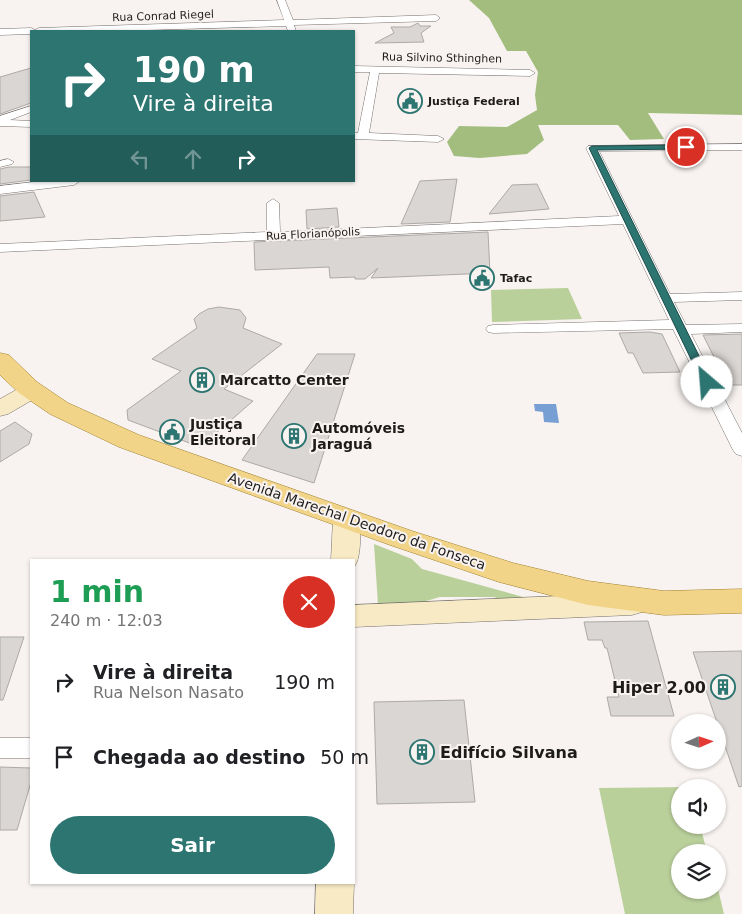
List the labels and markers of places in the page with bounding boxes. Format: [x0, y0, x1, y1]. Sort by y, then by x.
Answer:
public building icon: Justiça Federal [397, 88, 423, 114]
place label: Justiça Federal [427, 95, 520, 108]
pin [665, 126, 707, 168]
public building icon: Tafac [469, 265, 495, 291]
place label: Tafac [500, 272, 532, 285]
building icon: Marcatto Center [189, 367, 215, 393]
place label: Marcatto Center [220, 372, 349, 388]
place label: Justiça Eleitoral [189, 416, 256, 448]
public building icon: Justiça Eleitoral [159, 419, 185, 445]
place label: Automóveis Jaraguá [311, 420, 405, 452]
building icon: Automóveis Jaraguá [281, 423, 307, 449]
building icon: Hiper 2,00 [710, 674, 736, 700]
place label: Hiper 2,00 [612, 678, 706, 697]
building icon: Edifício Silvana [409, 739, 435, 765]
place label: Edifício Silvana [440, 743, 578, 762]

